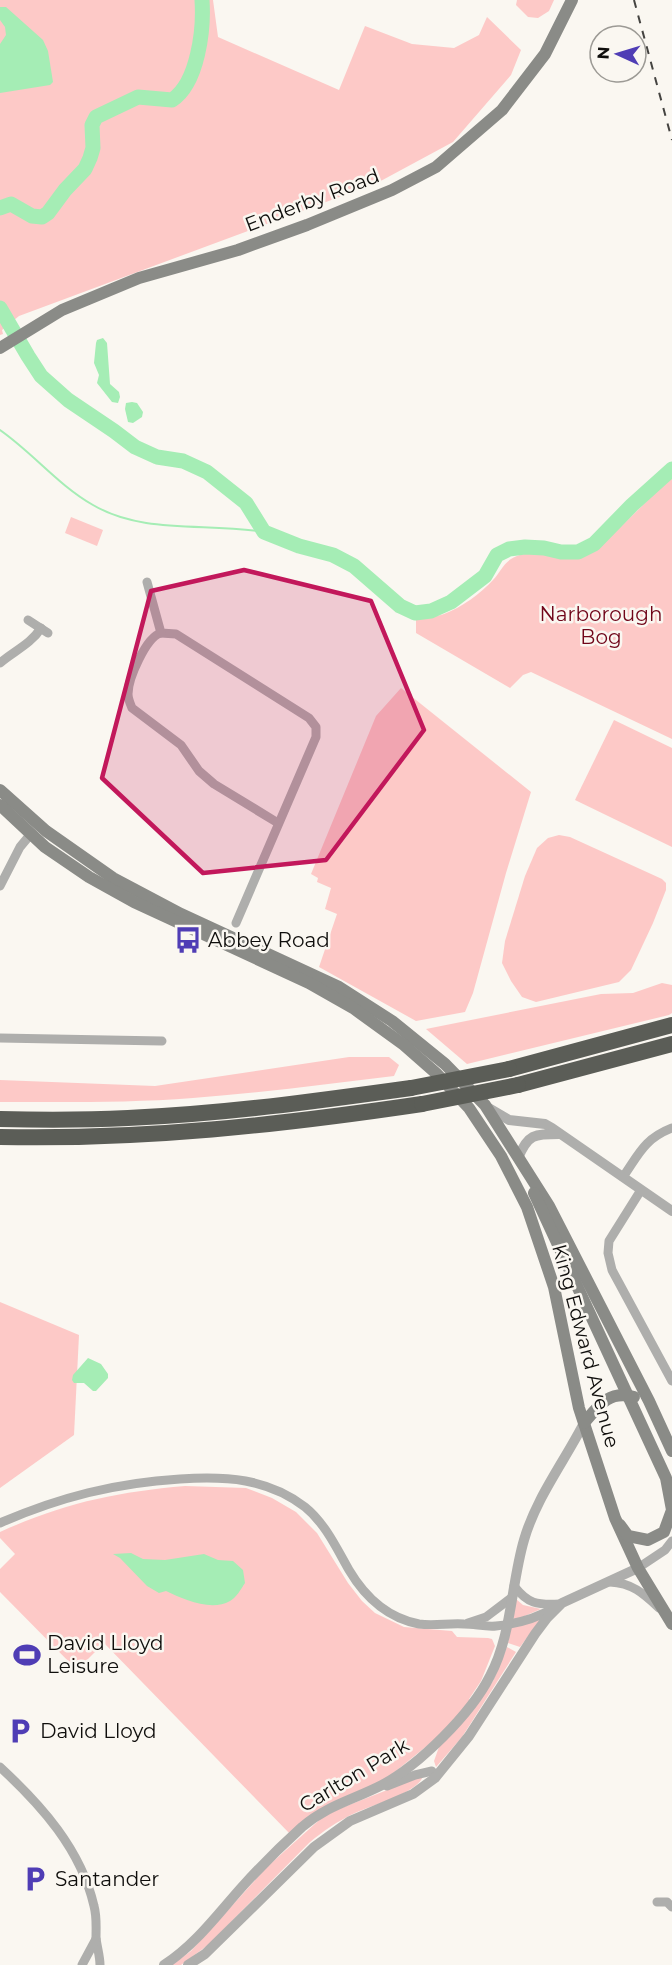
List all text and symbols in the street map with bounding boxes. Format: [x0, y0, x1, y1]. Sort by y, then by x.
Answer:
north arrow [588, 24, 648, 84]
text: N [594, 46, 613, 60]
street label: Enderby Road [241, 163, 383, 237]
park label: Narborough Bog [540, 602, 663, 649]
bus stop icon: Abbey Road [173, 925, 203, 955]
place label: Abbey Road [208, 928, 330, 952]
street label: King Edward Avenue [547, 1242, 625, 1450]
place label: David Lloyd Leisure [47, 1631, 164, 1678]
sports icon: David Lloyd Leisure [12, 1640, 42, 1670]
parking icon: David Lloyd [5, 1716, 35, 1746]
place label: David Lloyd [40, 1719, 157, 1743]
street label: Carlton Park [295, 1733, 413, 1817]
parking icon: Santander [20, 1864, 50, 1894]
place label: Santander [55, 1867, 159, 1891]

